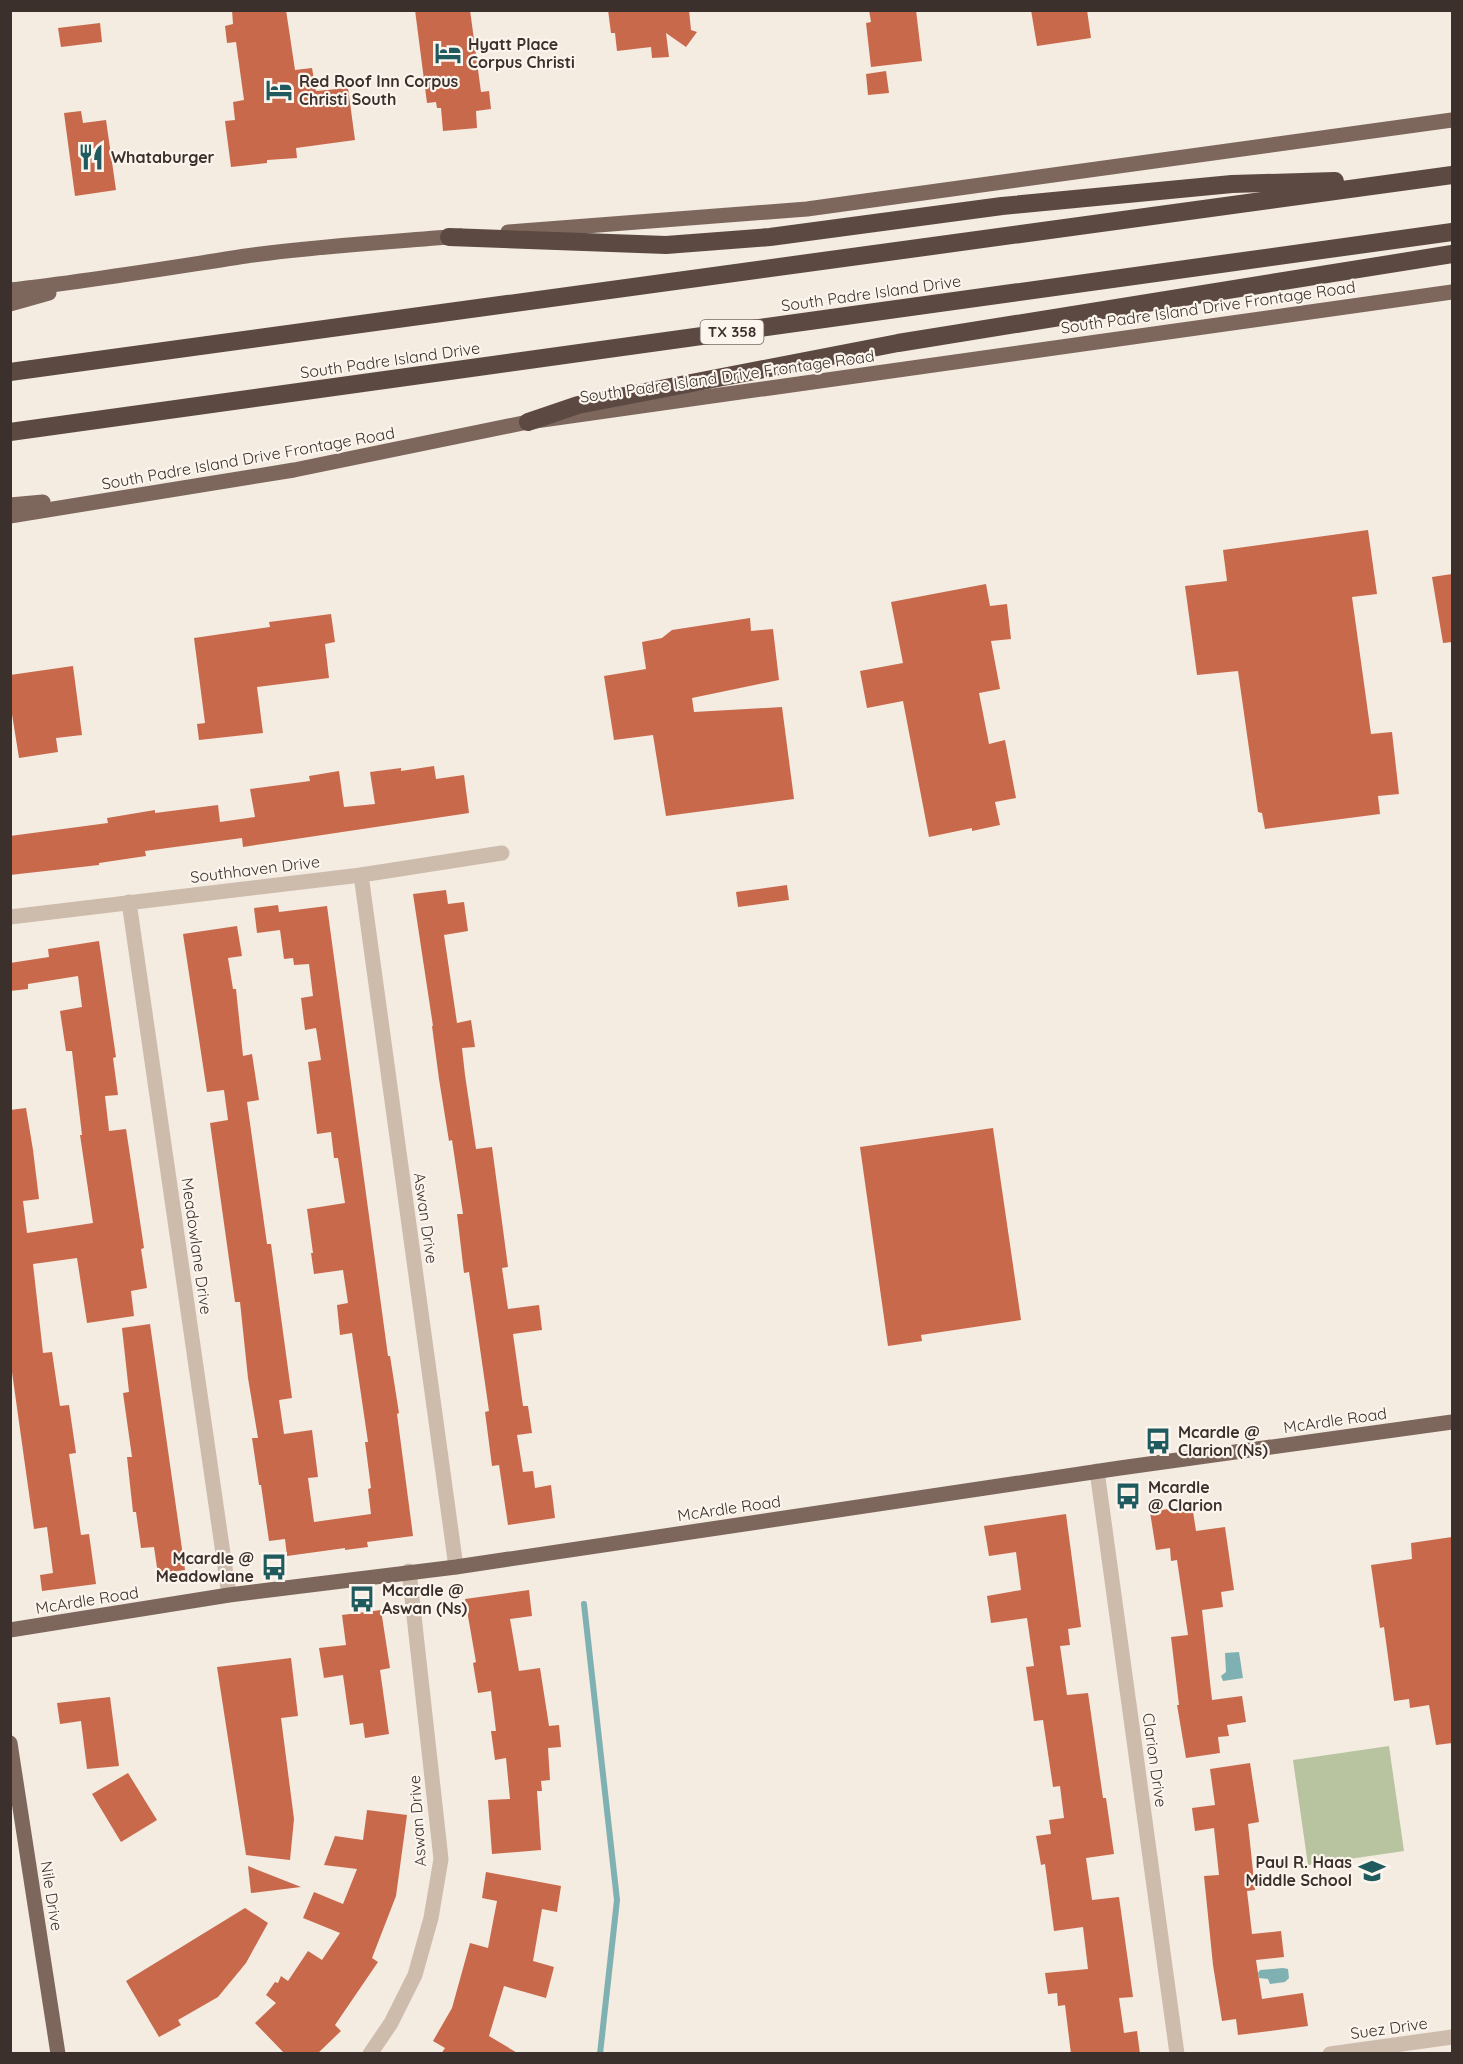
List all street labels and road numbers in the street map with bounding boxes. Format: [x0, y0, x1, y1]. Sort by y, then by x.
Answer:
street label: South Padre Island Drive [780, 270, 962, 316]
street label: South Padre Island Drive Frontage Road [1059, 276, 1357, 338]
road number: TX 358 [700, 320, 764, 344]
street label: South Padre Island Drive [299, 337, 481, 383]
street label: South Padre Island Drive Frontage Road [578, 345, 876, 407]
street label: South Padre Island Drive Frontage Road [100, 422, 396, 494]
street label: Southhaven Drive [189, 851, 321, 887]
street label: Aswan Drive [410, 1171, 442, 1265]
street label: Meadowlane Drive [177, 1176, 217, 1316]
street label: McArdle Road [1282, 1403, 1388, 1437]
street label: McArdle Road [676, 1491, 782, 1525]
street label: McArdle Road [34, 1582, 140, 1618]
street label: Clarion Drive [1138, 1711, 1172, 1809]
street label: Aswan Drive [404, 1775, 430, 1867]
street label: Nile Drive [37, 1860, 67, 1932]
street label: Suez Drive [1349, 2013, 1429, 2043]

